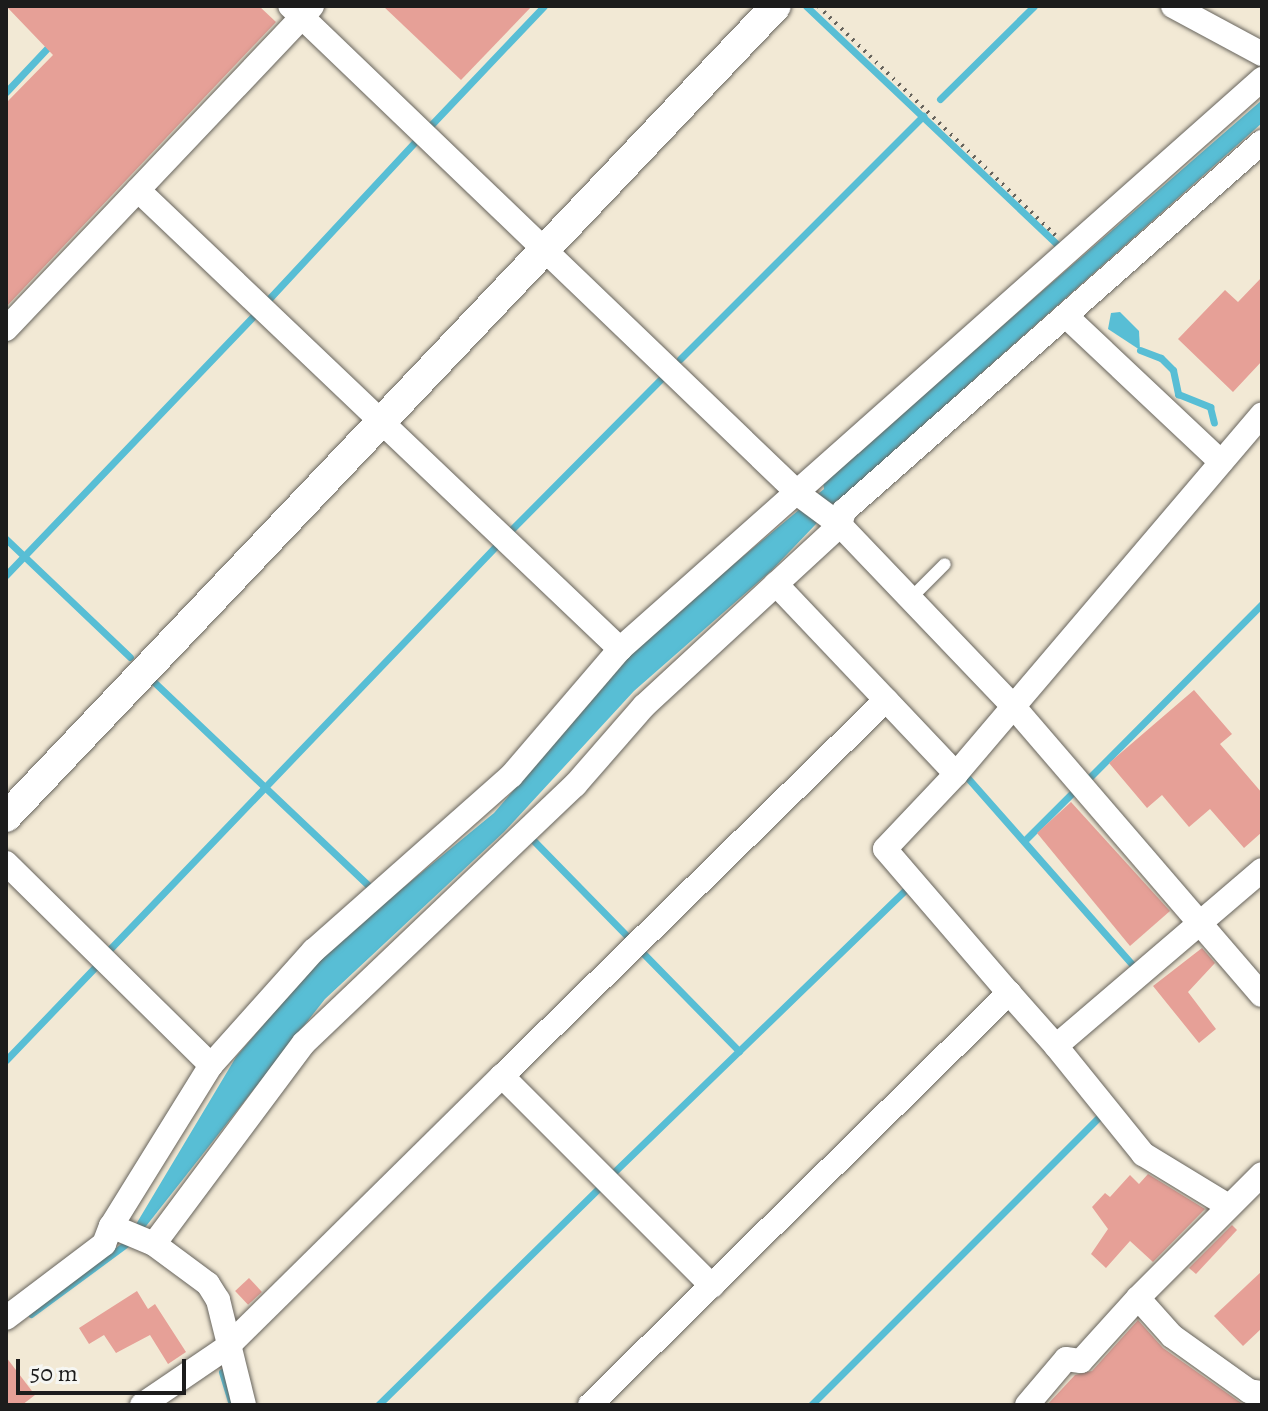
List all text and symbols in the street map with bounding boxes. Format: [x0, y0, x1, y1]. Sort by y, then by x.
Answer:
scale bar [20, 1343, 190, 1393]
text: 50 m [30, 1357, 78, 1389]

